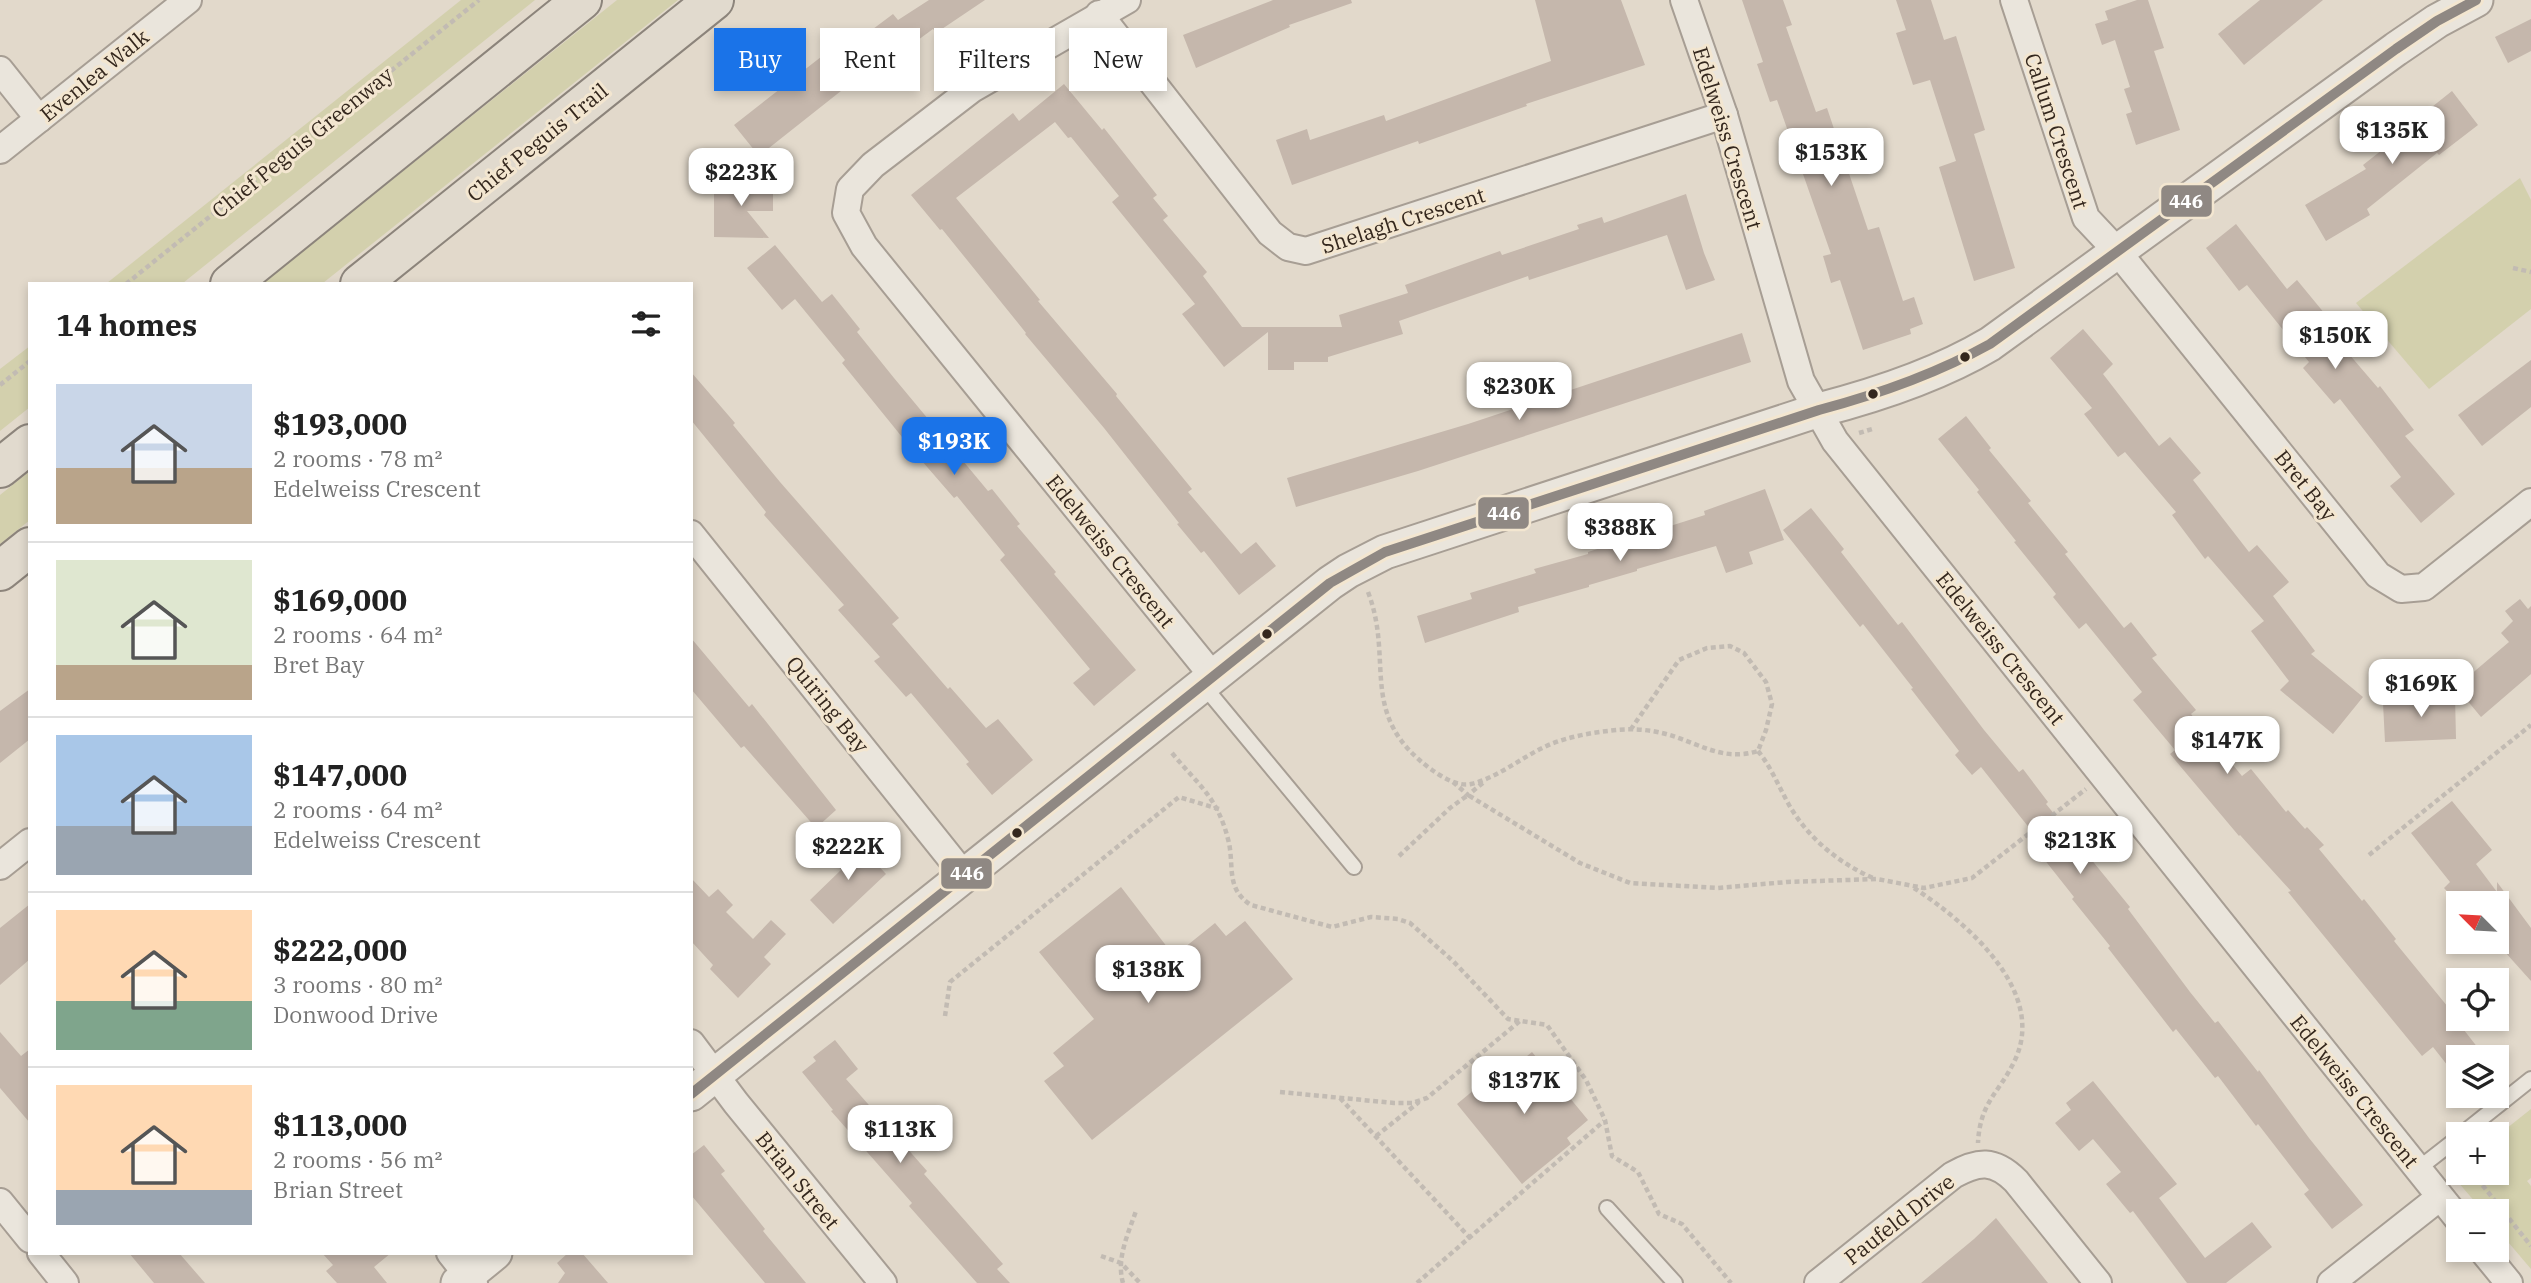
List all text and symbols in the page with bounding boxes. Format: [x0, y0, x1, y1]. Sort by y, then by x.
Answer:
street label: Evenlea Walk [34, 22, 155, 127]
chip: Buy [714, 28, 806, 91]
chip: Rent [820, 28, 920, 91]
chip: Filters [934, 28, 1055, 91]
chip: New [1069, 28, 1167, 91]
street label: Edelweiss Crescent [1687, 43, 1769, 233]
street label: Callum Crescent [2019, 50, 2095, 212]
street label: Chief Peguis Greenway [206, 60, 399, 224]
street label: Chief Peguis Trail [461, 76, 613, 208]
pin: $135K [2343, 106, 2441, 166]
text: $135K [2356, 114, 2428, 144]
pin: $153K [1782, 128, 1880, 188]
text: $153K [1795, 136, 1867, 166]
pin: $223K [692, 148, 790, 208]
text: $223K [705, 156, 777, 186]
street label: Shelagh Crescent [1318, 180, 1488, 260]
line badge: 446 [2160, 184, 2213, 218]
text: 446 [2169, 189, 2203, 213]
text: 14 homes [56, 305, 197, 344]
icon: filters [627, 305, 665, 343]
pin: $150K [2286, 312, 2384, 371]
text: $150K [2299, 319, 2371, 349]
unlabelled marker [1958, 350, 1972, 364]
pin: $230K [1470, 362, 1568, 422]
text: $230K [1483, 370, 1555, 400]
unlabelled marker [1866, 387, 1880, 401]
text: $193,000 [273, 404, 407, 443]
icon: home [112, 412, 196, 496]
pin: $193K [905, 418, 1003, 477]
text: $193K [918, 425, 990, 455]
text: 2 rooms · 78 m² [273, 443, 443, 473]
street label: Bret Bay [2269, 444, 2344, 527]
street label: Edelweiss Crescent [1040, 468, 1182, 634]
text: Edelweiss Crescent [273, 473, 481, 503]
line badge: 446 [1477, 496, 1530, 530]
text: 446 [1487, 501, 1521, 525]
pin: $388K [1571, 504, 1669, 563]
text: $388K [1584, 511, 1656, 541]
street label: Edelweiss Crescent [1930, 565, 2072, 731]
text: $169,000 [273, 580, 407, 619]
icon: home [112, 588, 196, 672]
text: 2 rooms · 64 m² [273, 619, 443, 649]
unlabelled marker [1260, 627, 1274, 641]
text: Bret Bay [273, 649, 364, 679]
street label: Quiring Bay [780, 650, 876, 759]
pin: $169K [2372, 660, 2470, 719]
text: $169K [2385, 667, 2457, 697]
pin: $147K [2178, 716, 2276, 776]
text: $147K [2191, 724, 2263, 754]
text: $147,000 [273, 755, 407, 794]
icon: home [112, 763, 196, 847]
text: 2 rooms · 64 m² [273, 794, 443, 824]
pin: $213K [2031, 816, 2129, 876]
pin: $222K [799, 822, 897, 882]
text: Edelweiss Crescent [273, 824, 481, 854]
text: $213K [2044, 824, 2116, 854]
unlabelled marker [1010, 826, 1024, 840]
text: $222K [812, 830, 884, 860]
line badge: 446 [940, 857, 993, 890]
text: 446 [950, 861, 984, 885]
north arrow [2446, 891, 2510, 954]
map controls [2446, 891, 2509, 1262]
text: $222,000 [273, 930, 407, 969]
icon: home [112, 938, 196, 1022]
pin: $138K [1099, 946, 1197, 1005]
text: $138K [1112, 953, 1184, 983]
button: locate [2446, 968, 2509, 1031]
text: 3 rooms · 80 m² [273, 969, 443, 999]
text: Donwood Drive [273, 999, 438, 1029]
street label: Edelweiss Crescent [2284, 1008, 2426, 1174]
button: layers [2446, 1045, 2509, 1108]
pin: $137K [1475, 1056, 1573, 1116]
text: $137K [1488, 1064, 1560, 1094]
text: $113,000 [273, 1105, 407, 1144]
pin: $113K [851, 1106, 949, 1165]
icon: home [112, 1113, 196, 1197]
text: $113K [864, 1113, 936, 1143]
button: + [2446, 1122, 2509, 1185]
street label: Brian Street [750, 1125, 846, 1235]
text: 2 rooms · 56 m² [273, 1144, 443, 1174]
street label: Paufeld Drive [1838, 1167, 1960, 1271]
text: Brian Street [273, 1174, 403, 1204]
button: − [2446, 1199, 2509, 1262]

